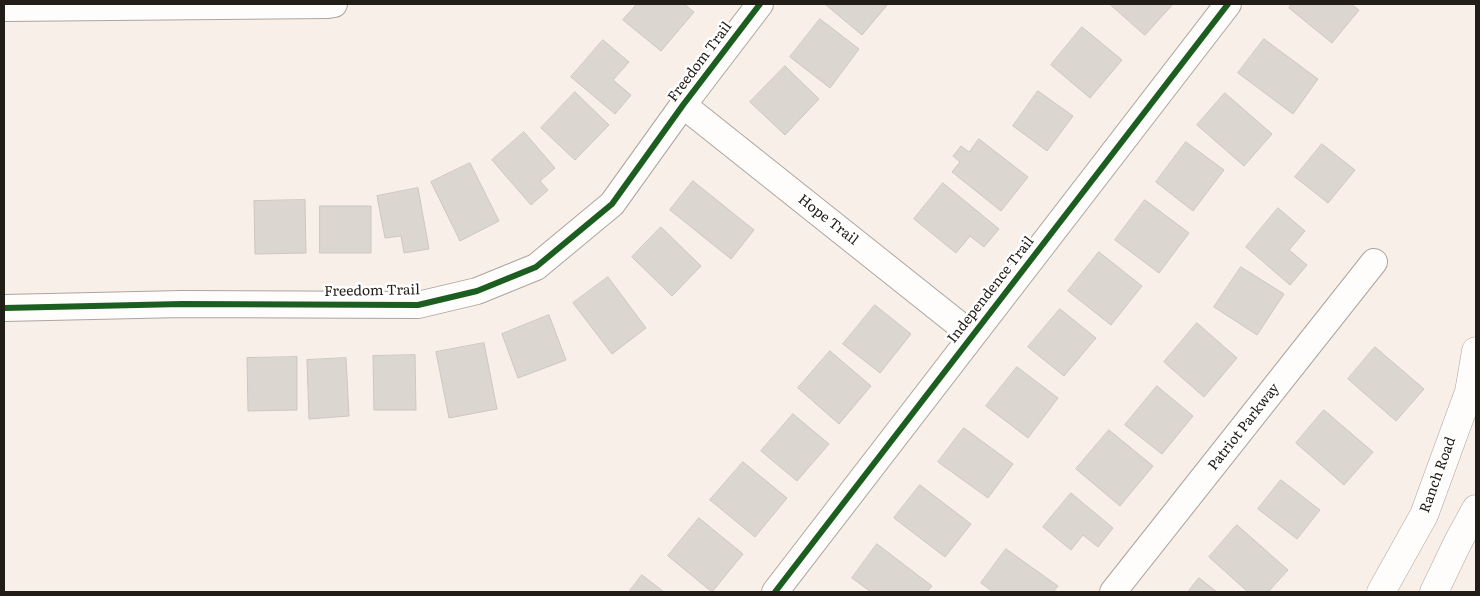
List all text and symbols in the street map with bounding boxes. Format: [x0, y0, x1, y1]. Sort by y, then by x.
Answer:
street label: Freedom Trail [664, 19, 736, 105]
street label: Hope Trail [795, 191, 861, 249]
street label: Independence Trail [944, 233, 1038, 347]
street label: Freedom Trail [324, 282, 420, 300]
street label: Patriot Parkway [1205, 380, 1283, 474]
street label: Ranch Road [1417, 435, 1459, 515]

